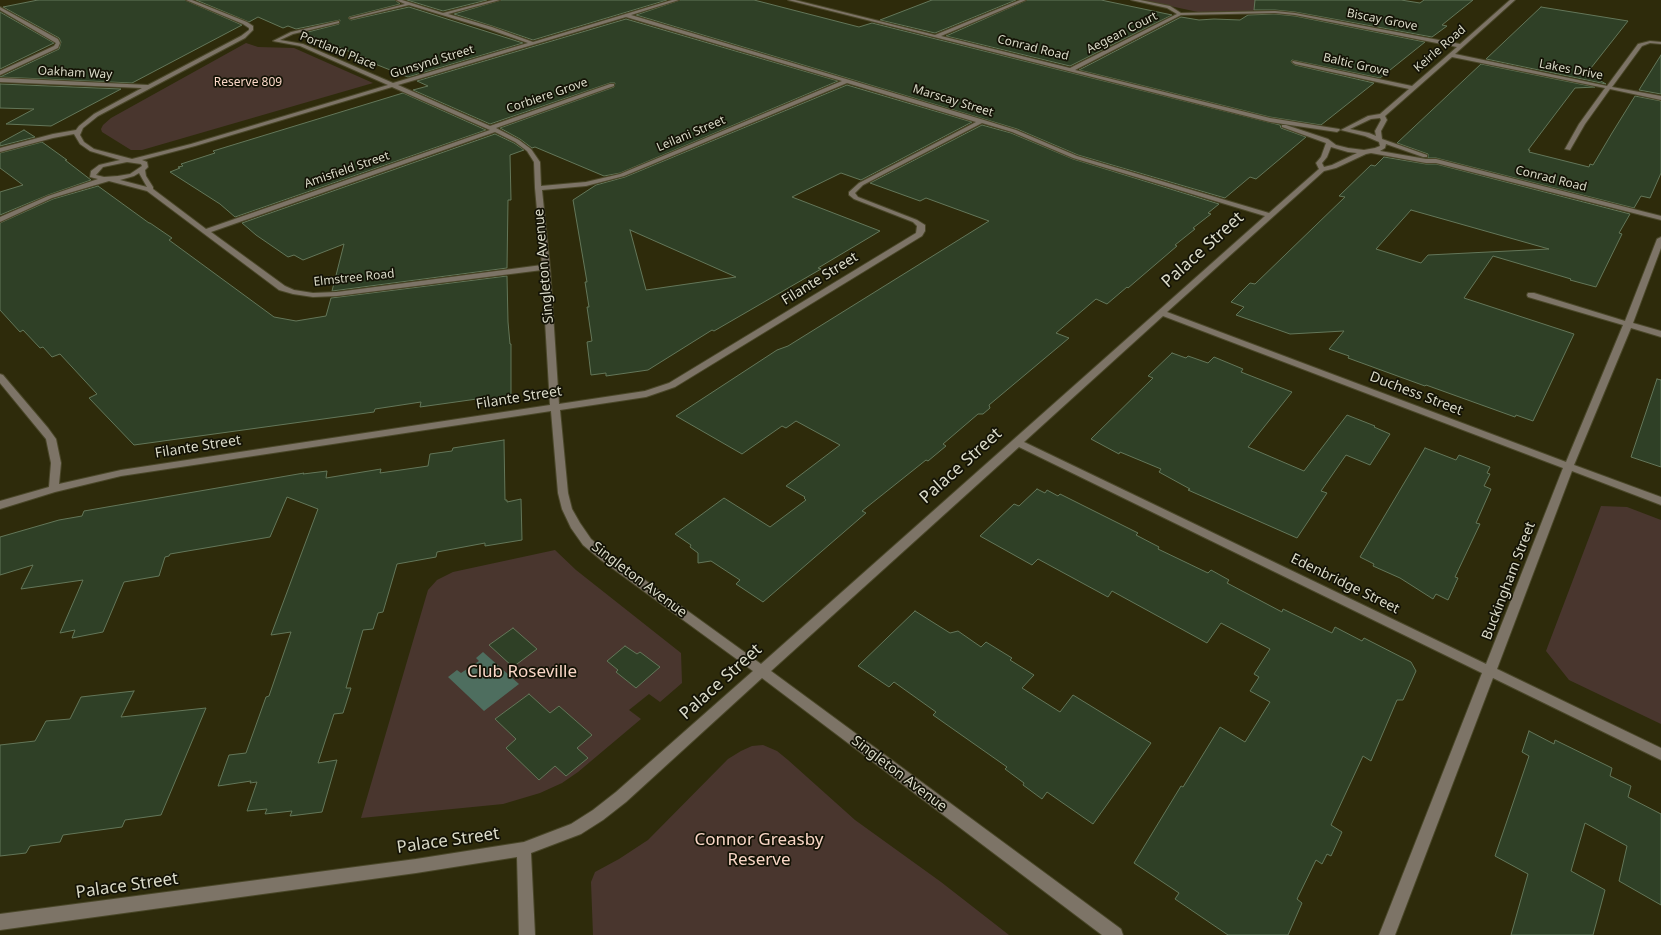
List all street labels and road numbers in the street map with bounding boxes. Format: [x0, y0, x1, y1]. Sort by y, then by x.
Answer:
street label: Biscay Grove [1345, 6, 1419, 34]
street label: Aegean Court [1084, 9, 1160, 57]
street label: Keirle Road [1411, 23, 1469, 75]
street label: Portland Place [298, 29, 378, 73]
street label: Conrad Road [996, 32, 1070, 64]
street label: Gunsynd Street [388, 42, 476, 82]
street label: Baltic Grove [1322, 50, 1390, 80]
street label: Lakes Drive [1538, 57, 1604, 83]
street label: Oakham Way [37, 64, 113, 82]
street label: Corbiere Grove [504, 75, 590, 117]
street label: Marscay Street [911, 82, 995, 120]
street label: Leilani Street [655, 113, 727, 155]
street label: Amisfield Street [303, 149, 391, 191]
street label: Conrad Road [1514, 163, 1588, 195]
street label: Singleton Avenue [531, 208, 557, 324]
street label: Palace Street [1158, 208, 1248, 292]
street label: Filante Street [779, 249, 861, 309]
street label: Elmstree Road [313, 267, 395, 289]
street label: Duchess Street [1367, 369, 1465, 419]
street label: Filante Street [475, 383, 563, 413]
street label: Palace Street [916, 424, 1006, 508]
street label: Filante Street [154, 432, 242, 462]
street label: Buckingham Street [1479, 520, 1539, 642]
street label: Singleton Avenue [588, 539, 690, 621]
street label: Edenbridge Street [1288, 550, 1402, 618]
street label: Palace Street [676, 640, 766, 724]
street label: Singleton Avenue [848, 733, 950, 815]
street label: Palace Street [395, 824, 501, 858]
street label: Palace Street [74, 869, 180, 903]

